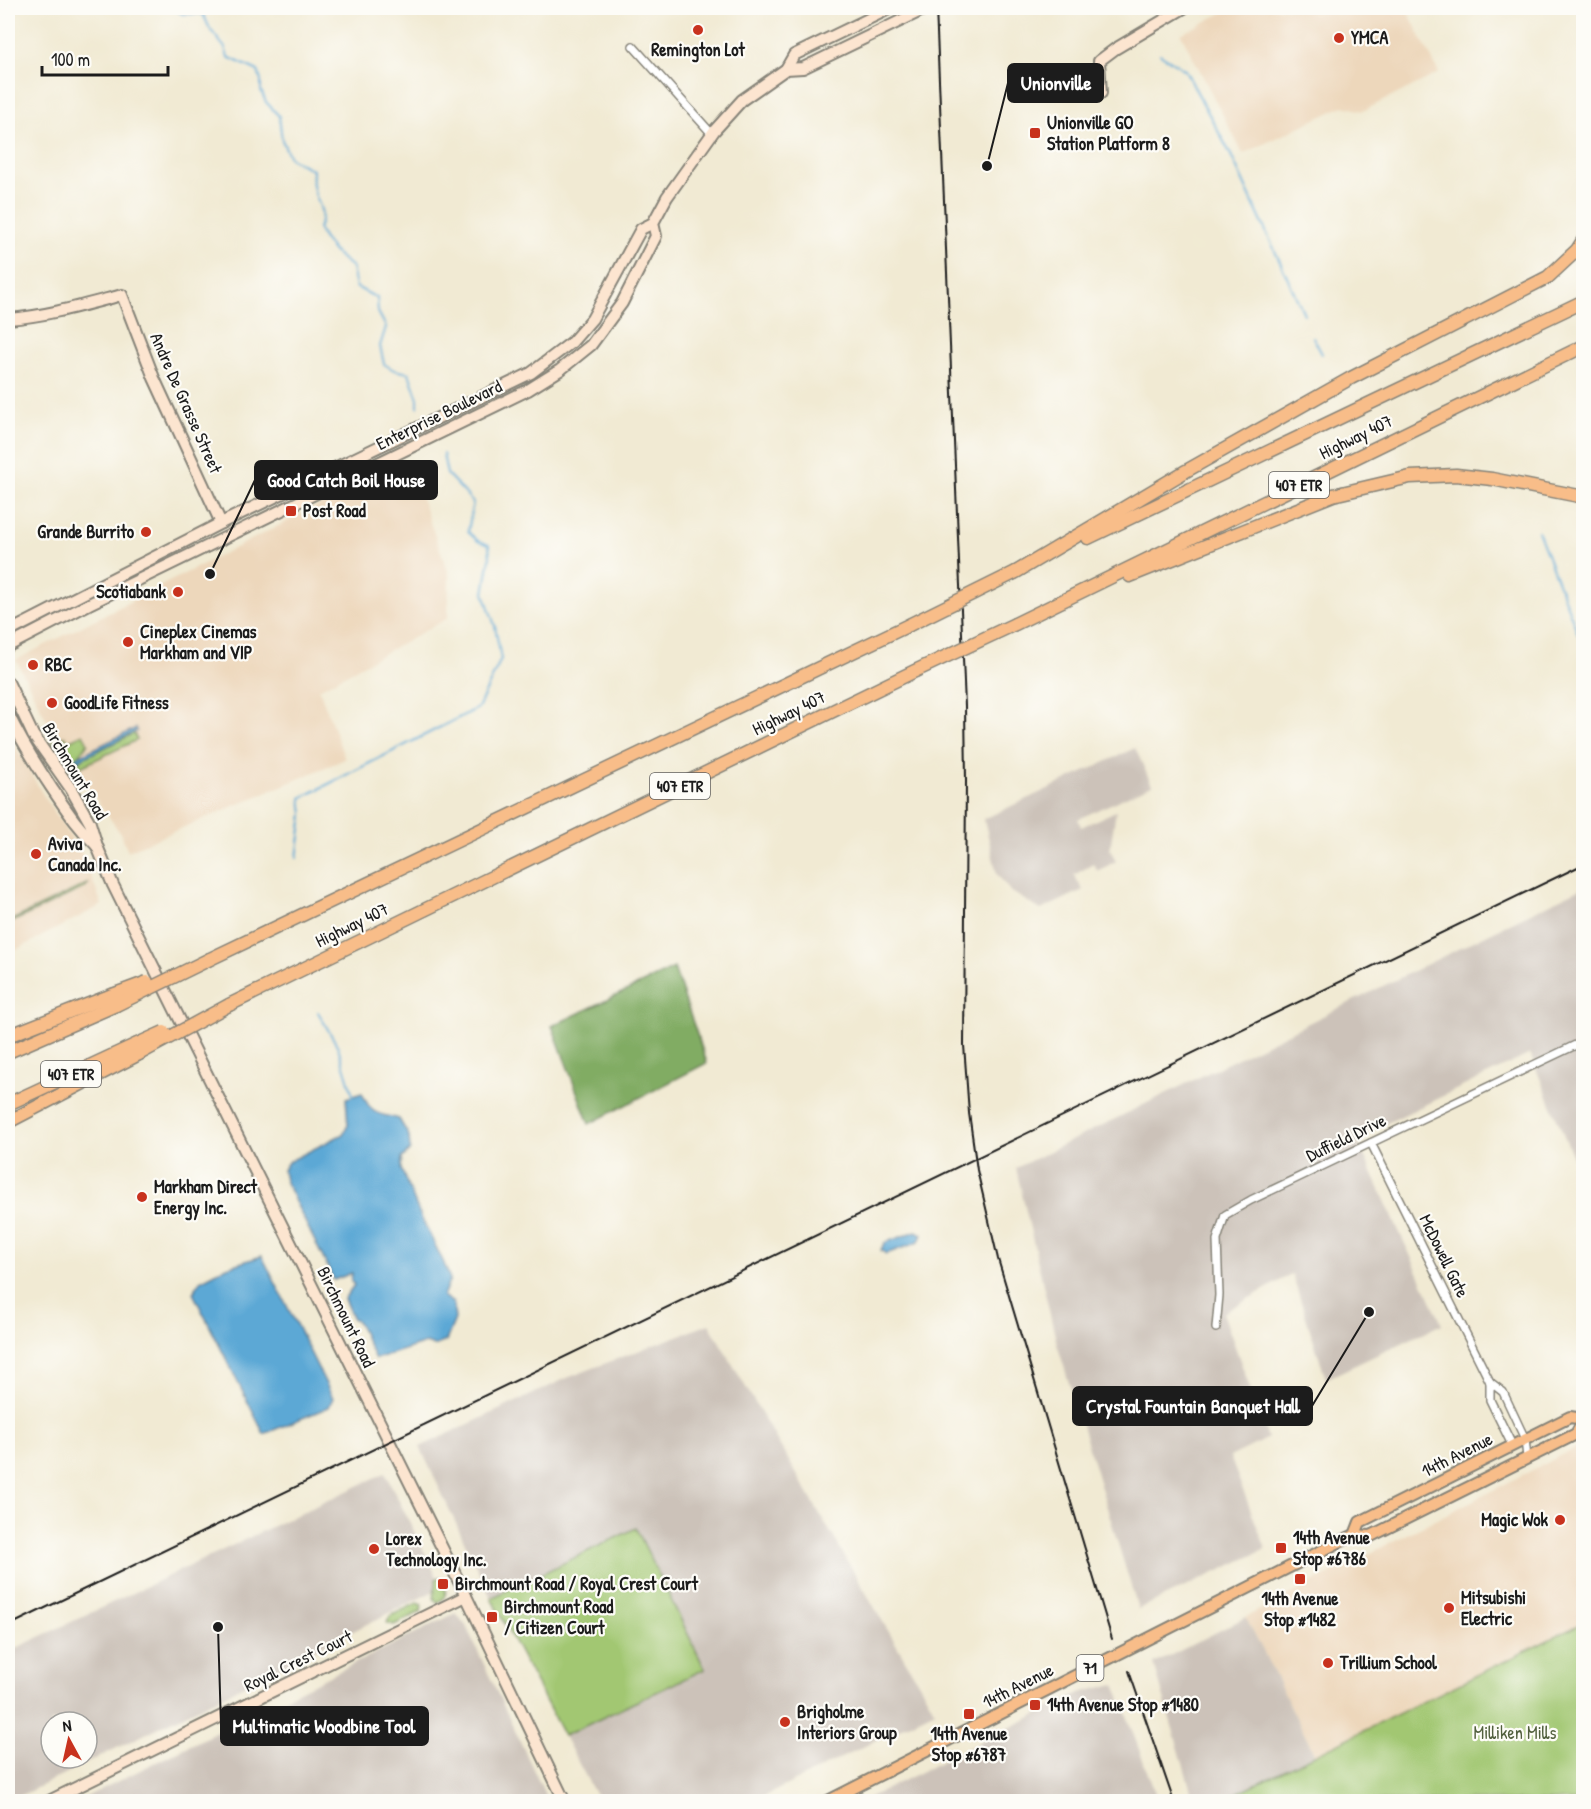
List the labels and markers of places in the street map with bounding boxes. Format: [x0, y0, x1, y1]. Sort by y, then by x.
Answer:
marker: Remington Lot [691, 23, 705, 37]
place label: YMCA [1351, 25, 1389, 50]
marker: YMCA [1332, 31, 1346, 45]
place label: Remington Lot [651, 37, 746, 63]
callout: Unionville [1008, 64, 1103, 102]
place label: Unionville GO Station Platform 8 [1047, 110, 1170, 156]
marker: Unionville GO Station Platform 8 [1028, 126, 1042, 140]
callout: Good Catch Boil House [255, 461, 437, 499]
place label: Post Road [303, 498, 366, 523]
marker: Post Road [284, 504, 298, 518]
place label: Grande Burrito [37, 519, 135, 544]
marker: Grande Burrito [139, 525, 153, 539]
place label: Scotiabank [96, 579, 167, 604]
marker: Scotiabank [171, 585, 185, 599]
place label: Cineplex Cinemas Markham and VIP [140, 619, 257, 665]
marker: Cineplex Cinemas Markham and VIP [121, 635, 135, 649]
place label: RBC [45, 652, 72, 677]
marker: RBC [26, 658, 40, 672]
place label: GoodLife Fitness [64, 690, 169, 715]
marker: GoodLife Fitness [45, 696, 59, 710]
place label: Aviva Canada Inc. [48, 831, 122, 877]
marker: Aviva Canada Inc. [29, 847, 43, 861]
place label: Markham Direct Energy Inc. [154, 1174, 258, 1221]
marker: Markham Direct Energy Inc. [135, 1190, 149, 1204]
callout: Crystal Fountain Banquet Hall [1073, 1387, 1312, 1425]
place label: Magic Wok [1481, 1507, 1549, 1533]
marker: Magic Wok [1553, 1513, 1567, 1527]
place label: 14th Avenue Stop #6786 [1293, 1525, 1371, 1572]
place label: Lorex Technology Inc. [385, 1526, 487, 1573]
marker: 14th Avenue Stop #6786 [1274, 1541, 1288, 1555]
marker: Lorex Technology Inc. [367, 1542, 381, 1556]
place label: Birchmount Road / Royal Crest Court [455, 1571, 699, 1597]
marker: 14th Avenue Stop #1482 [1293, 1572, 1307, 1586]
marker: Birchmount Road / Royal Crest Court [436, 1577, 450, 1591]
place label: Mitsubishi Electric [1461, 1585, 1526, 1631]
place label: 14th Avenue Stop #1482 [1262, 1586, 1339, 1633]
place label: Birchmount Road / Citizen Court [504, 1594, 613, 1640]
marker: Mitsubishi Electric [1442, 1601, 1456, 1615]
marker: Birchmount Road / Citizen Court [485, 1610, 499, 1624]
place label: Trillium School [1339, 1650, 1438, 1675]
marker: Trillium School [1321, 1656, 1335, 1670]
place label: 14th Avenue Stop #1480 [1047, 1692, 1199, 1718]
marker: 14th Avenue Stop #1480 [1028, 1698, 1042, 1712]
place label: Brigholme Interiors Group [797, 1699, 897, 1746]
callout: Multimatic Woodbine Tool [221, 1707, 428, 1745]
marker: 14th Avenue Stop #6787 [962, 1707, 976, 1721]
marker: Brigholme Interiors Group [778, 1715, 792, 1729]
place label: 14th Avenue Stop #6787 [931, 1721, 1008, 1768]

